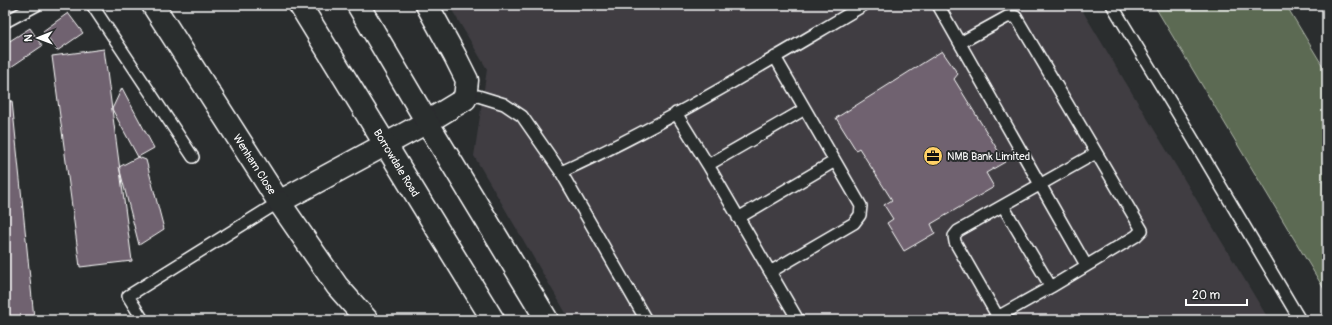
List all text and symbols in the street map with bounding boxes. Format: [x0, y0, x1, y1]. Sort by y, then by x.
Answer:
north arrow [18, 18, 58, 58]
text: N [22, 34, 35, 42]
street label: Borrowdale Road [371, 127, 422, 199]
street label: Wenham Close [230, 132, 279, 198]
office icon: NMB Bank Limited [922, 145, 944, 167]
place label: NMB Bank Limited [947, 150, 1030, 163]
scale bar [1186, 281, 1247, 307]
text: 20 m [1192, 288, 1221, 303]

